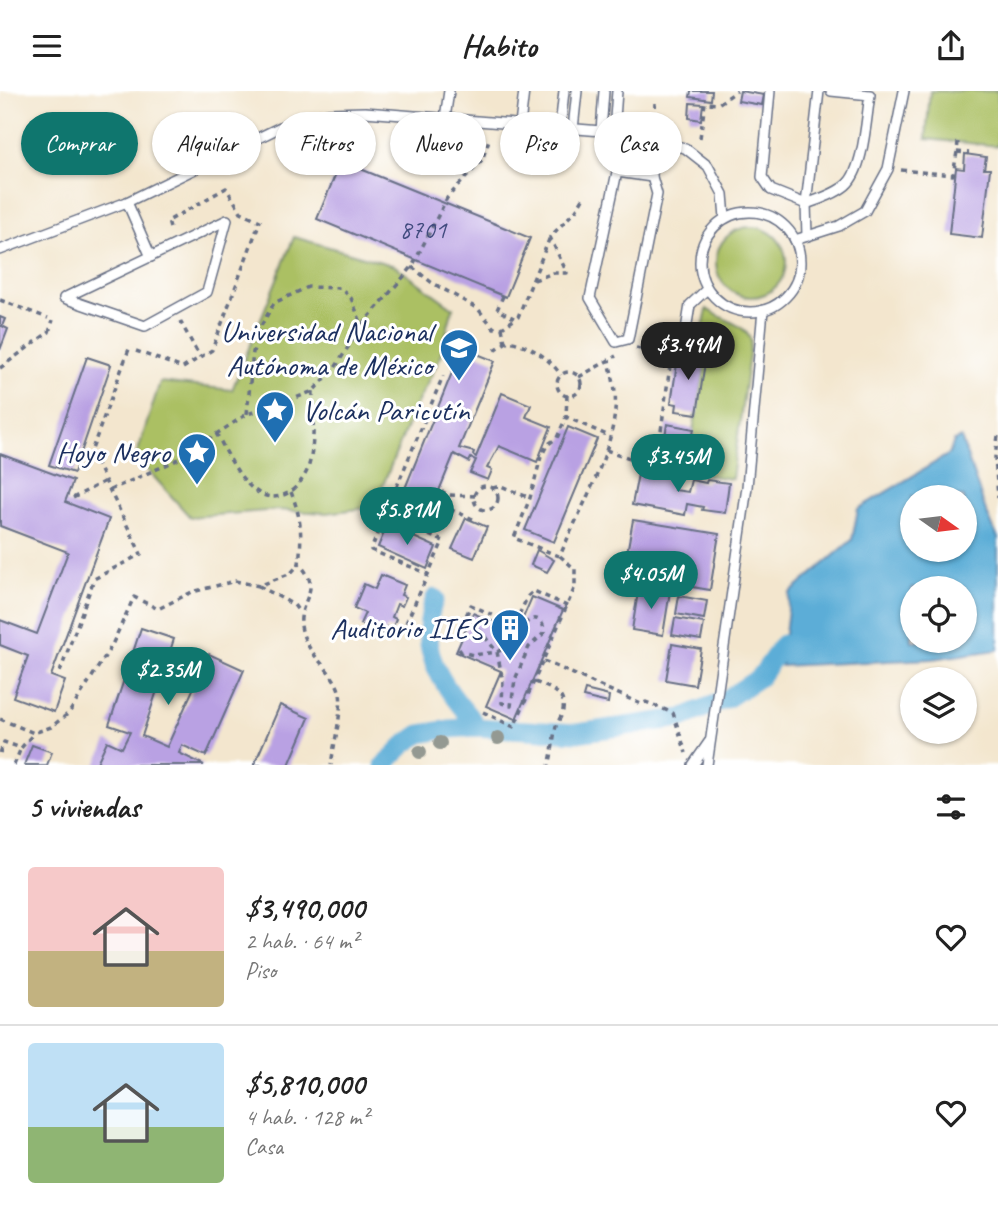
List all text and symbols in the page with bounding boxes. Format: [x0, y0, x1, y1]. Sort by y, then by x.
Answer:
text: Habito [461, 25, 537, 66]
icon: menu [28, 27, 66, 65]
icon: share [932, 27, 970, 65]
chip: Comprar [21, 112, 138, 175]
chip: Alquilar [152, 112, 261, 175]
chip: Filtros [275, 112, 376, 175]
chip: Nuevo [390, 112, 486, 175]
chip: Piso [500, 112, 580, 175]
chip: Casa [594, 112, 682, 175]
house number: 8701 [400, 213, 448, 246]
place label: Universidad Nacional Autónoma de México [221, 312, 437, 384]
pin: $3.49M [631, 323, 745, 382]
school or university icon: Universidad Nacional Autónoma de México [438, 327, 480, 382]
text: $3.49M [657, 330, 719, 359]
place icon: Volcán Paricutín [254, 389, 296, 444]
place label: Volcán Paricutín [302, 391, 471, 429]
place icon: Hoyo Negro [176, 431, 218, 486]
place label: Hoyo Negro [56, 433, 171, 471]
pin: $3.45M [621, 435, 735, 494]
text: $3.45M [647, 442, 709, 471]
north arrow [900, 485, 976, 562]
map controls [900, 485, 977, 744]
pin: $5.81M [350, 487, 464, 547]
text: $5.81M [376, 495, 438, 524]
pin: $4.05M [594, 552, 708, 611]
text: $4.05M [620, 559, 682, 588]
button: locate [900, 576, 977, 653]
building icon: Auditorio IIES [489, 607, 531, 662]
place label: Auditorio IIES [330, 609, 488, 647]
pin: $2.35M [111, 647, 225, 707]
text: $2.35M [137, 655, 199, 684]
button: layers [900, 667, 977, 744]
text: 5 viviendas [28, 788, 140, 826]
icon: filters [932, 788, 970, 826]
text: $3,490,000 [245, 889, 365, 927]
icon: home [84, 895, 168, 979]
icon: heart [932, 918, 970, 956]
text: 2 hab. · 64 m² [245, 927, 358, 956]
text: Piso [245, 956, 276, 985]
text: $5,810,000 [245, 1065, 364, 1103]
icon: home [84, 1071, 168, 1155]
icon: heart [932, 1094, 970, 1132]
text: 4 hab. · 128 m² [245, 1103, 369, 1132]
text: Casa [245, 1132, 283, 1161]

